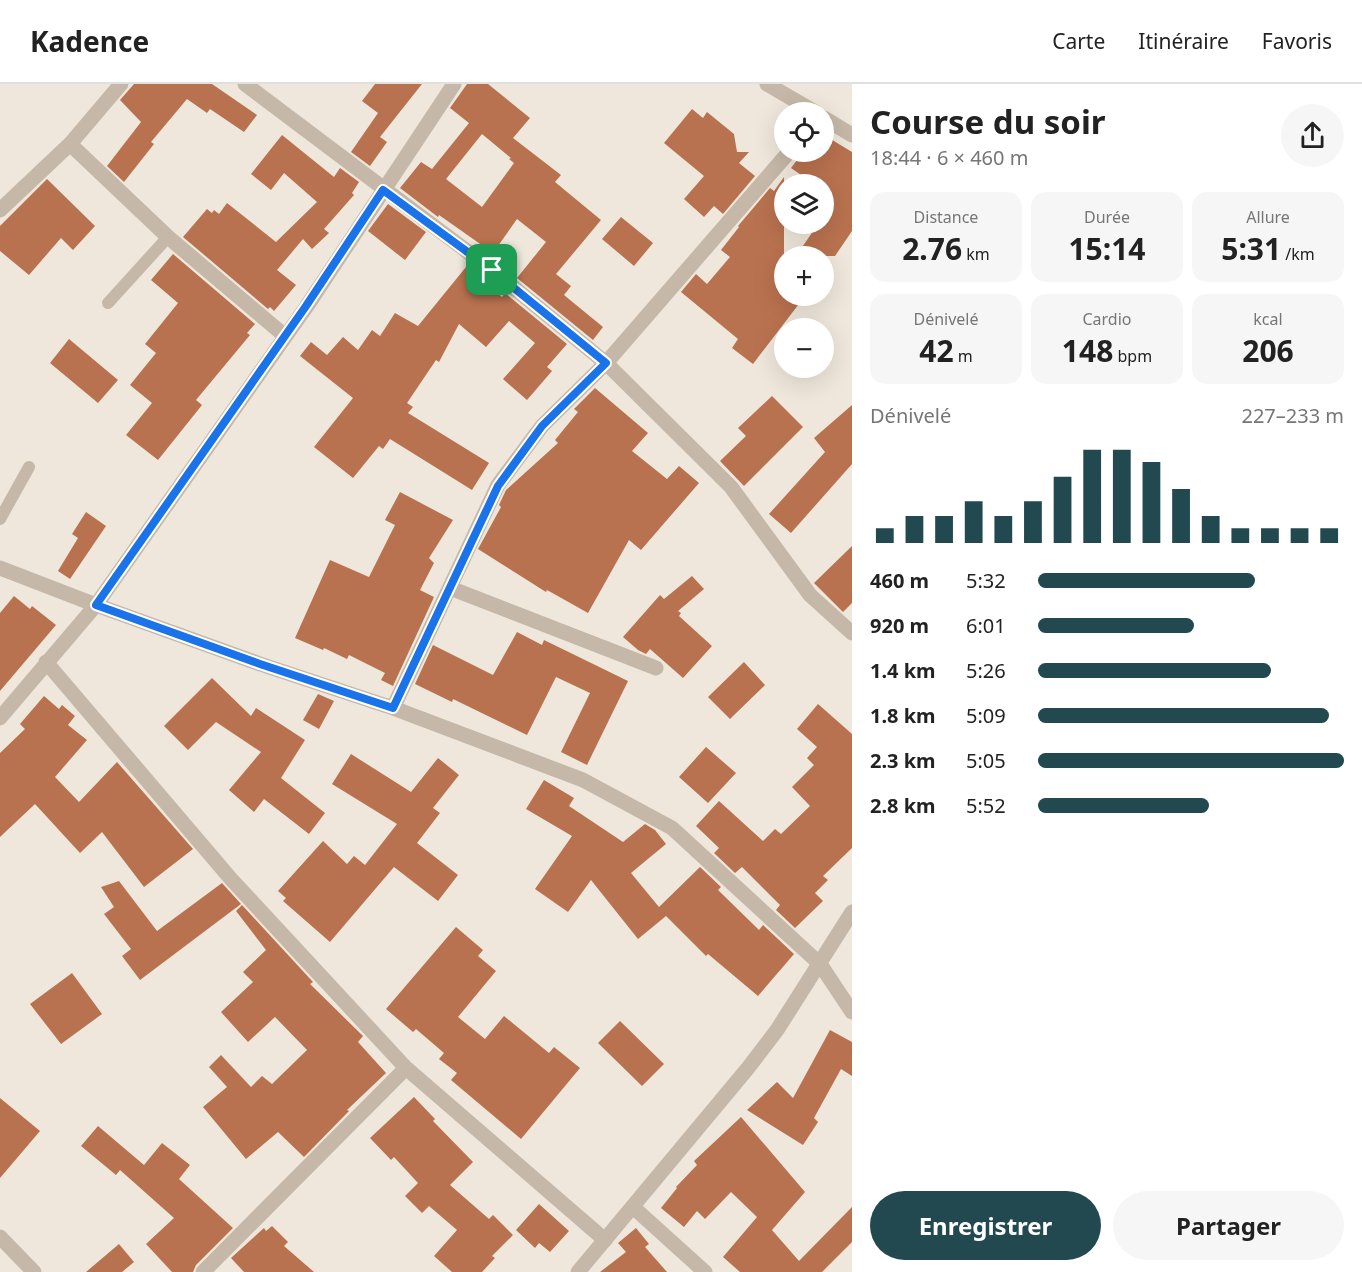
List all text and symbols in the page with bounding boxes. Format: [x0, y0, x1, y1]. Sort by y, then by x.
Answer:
text: Kadence [30, 22, 149, 60]
text: Carte [1052, 27, 1105, 55]
text: Itinéraire [1138, 27, 1229, 55]
text: Favoris [1262, 27, 1332, 55]
text: Course du soir [870, 99, 1106, 144]
map controls [774, 102, 834, 378]
button: locate [774, 102, 834, 162]
button: share [1281, 104, 1344, 167]
text: 18:44 · 6 × 460 m [870, 144, 1028, 171]
button: layers [774, 174, 834, 234]
text: Distance [914, 206, 978, 228]
text: Durée [1084, 206, 1130, 228]
text: Allure [1246, 206, 1290, 228]
text: 2.76 [902, 228, 962, 269]
text: 15:14 [1068, 228, 1146, 269]
text: 5:31 [1221, 228, 1281, 269]
text: km [962, 243, 990, 265]
text: /km [1281, 243, 1315, 265]
pin [466, 244, 517, 295]
button: + [774, 246, 834, 306]
icon: arrive [475, 253, 508, 286]
text: Dénivelé [913, 308, 979, 330]
text: Cardio [1082, 308, 1132, 330]
text: kcal [1253, 308, 1283, 330]
button: − [774, 318, 834, 378]
text: 42 [919, 330, 954, 371]
text: 148 [1062, 330, 1113, 371]
text: 206 [1242, 330, 1294, 371]
text: m [954, 345, 973, 367]
text: bpm [1113, 345, 1152, 367]
text: Dénivelé [870, 402, 951, 429]
text: 227–233 m [1241, 402, 1344, 429]
text: 460 m [870, 567, 929, 594]
text: 5:32 [966, 567, 1006, 594]
text: 920 m [870, 612, 929, 639]
text: 6:01 [966, 612, 1006, 639]
text: 1.4 km [870, 657, 936, 684]
text: 5:26 [966, 657, 1006, 684]
text: 1.8 km [870, 702, 936, 729]
text: 5:09 [966, 702, 1006, 729]
text: 2.3 km [870, 747, 936, 774]
text: 5:05 [966, 747, 1006, 774]
text: 2.8 km [870, 792, 936, 819]
text: 5:52 [966, 792, 1006, 819]
button: Enregistrer [870, 1191, 1101, 1260]
button: Partager [1113, 1191, 1344, 1260]

